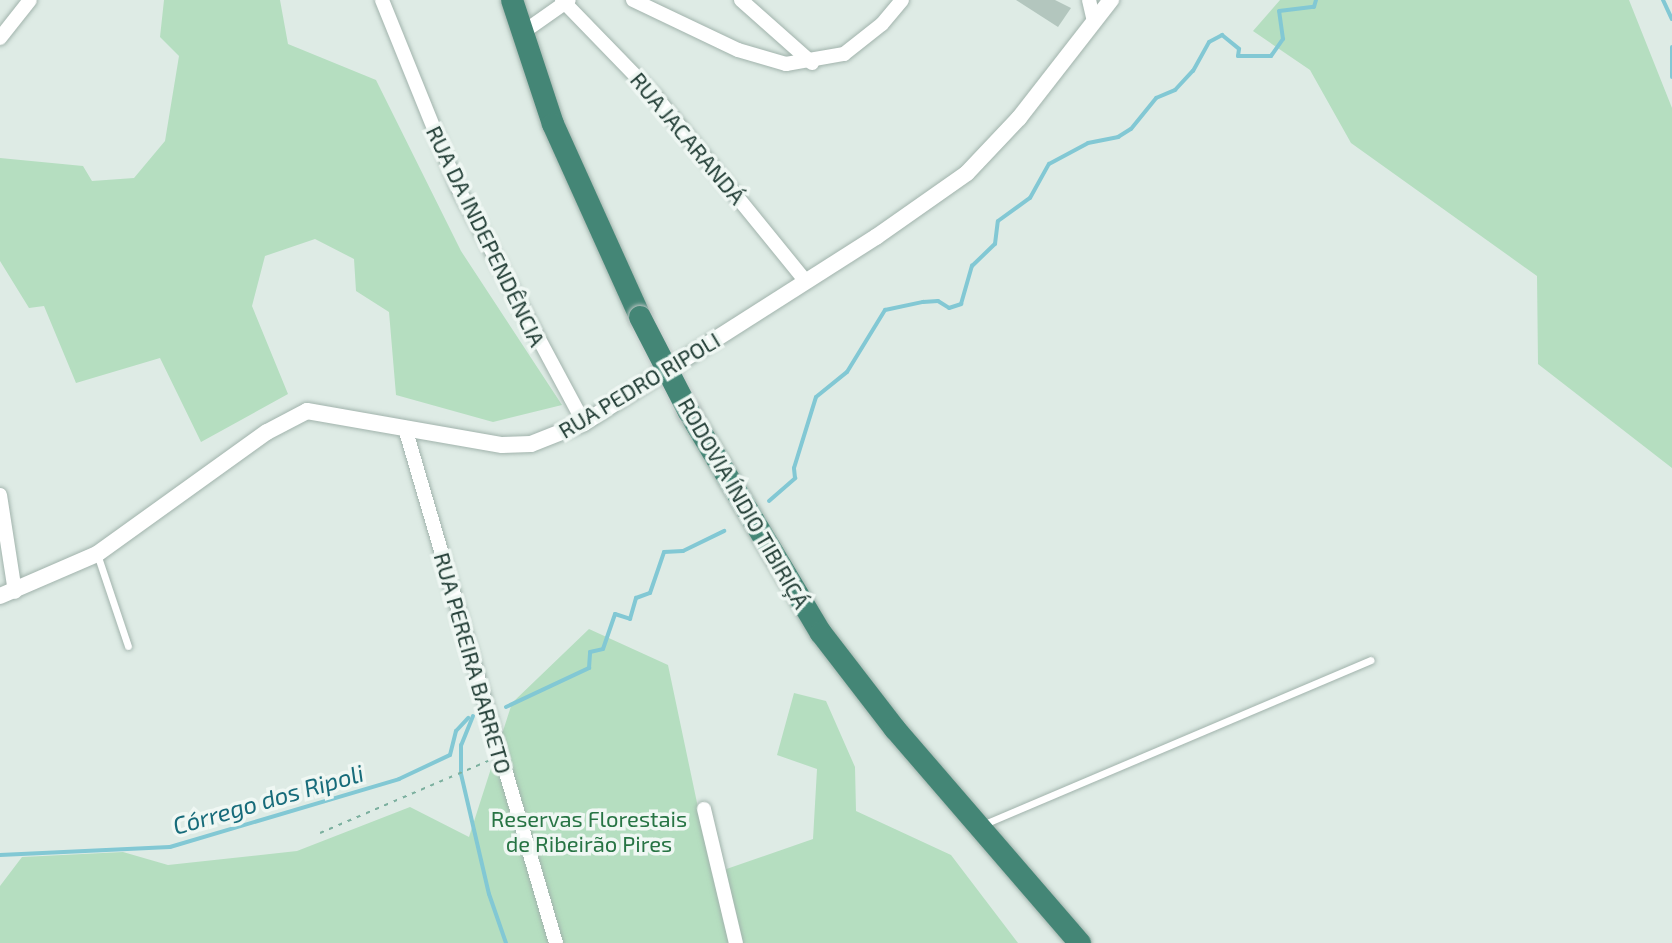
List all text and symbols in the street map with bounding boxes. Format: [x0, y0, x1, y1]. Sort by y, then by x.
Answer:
street label: RUA JACARANDÁ [625, 66, 751, 210]
street label: RUA DA INDEPENDÊNCIA [421, 121, 551, 351]
street label: RUA PEDRO RIPOLI [553, 326, 725, 444]
street label: RODOVIA ÍNDIO TIBIRIÇÁ [673, 392, 815, 614]
street label: RUA PEREIRA BARRETO [429, 549, 517, 777]
water label: Córrego dos Ripoli [169, 758, 367, 840]
park label: Reservas Florestais de Ribeirão Pires [491, 805, 687, 856]

